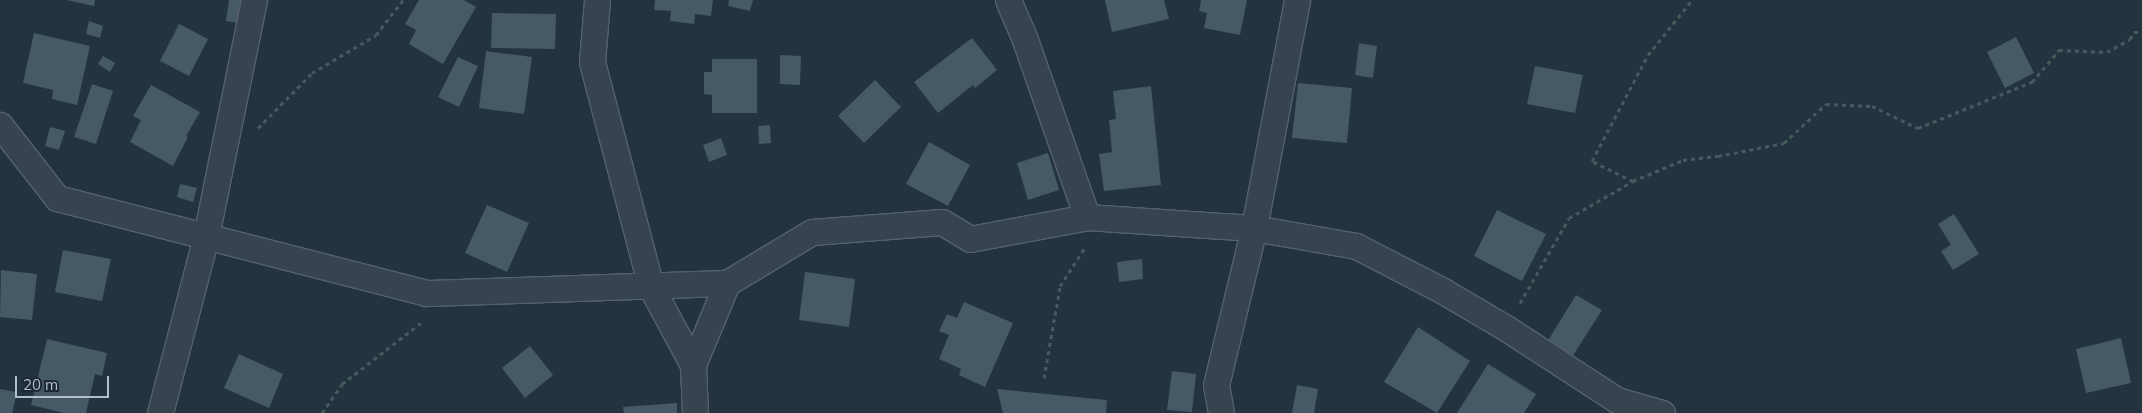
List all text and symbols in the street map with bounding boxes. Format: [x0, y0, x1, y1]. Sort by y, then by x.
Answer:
scale bar [18, 366, 111, 398]
text: 20 m [23, 375, 58, 394]

